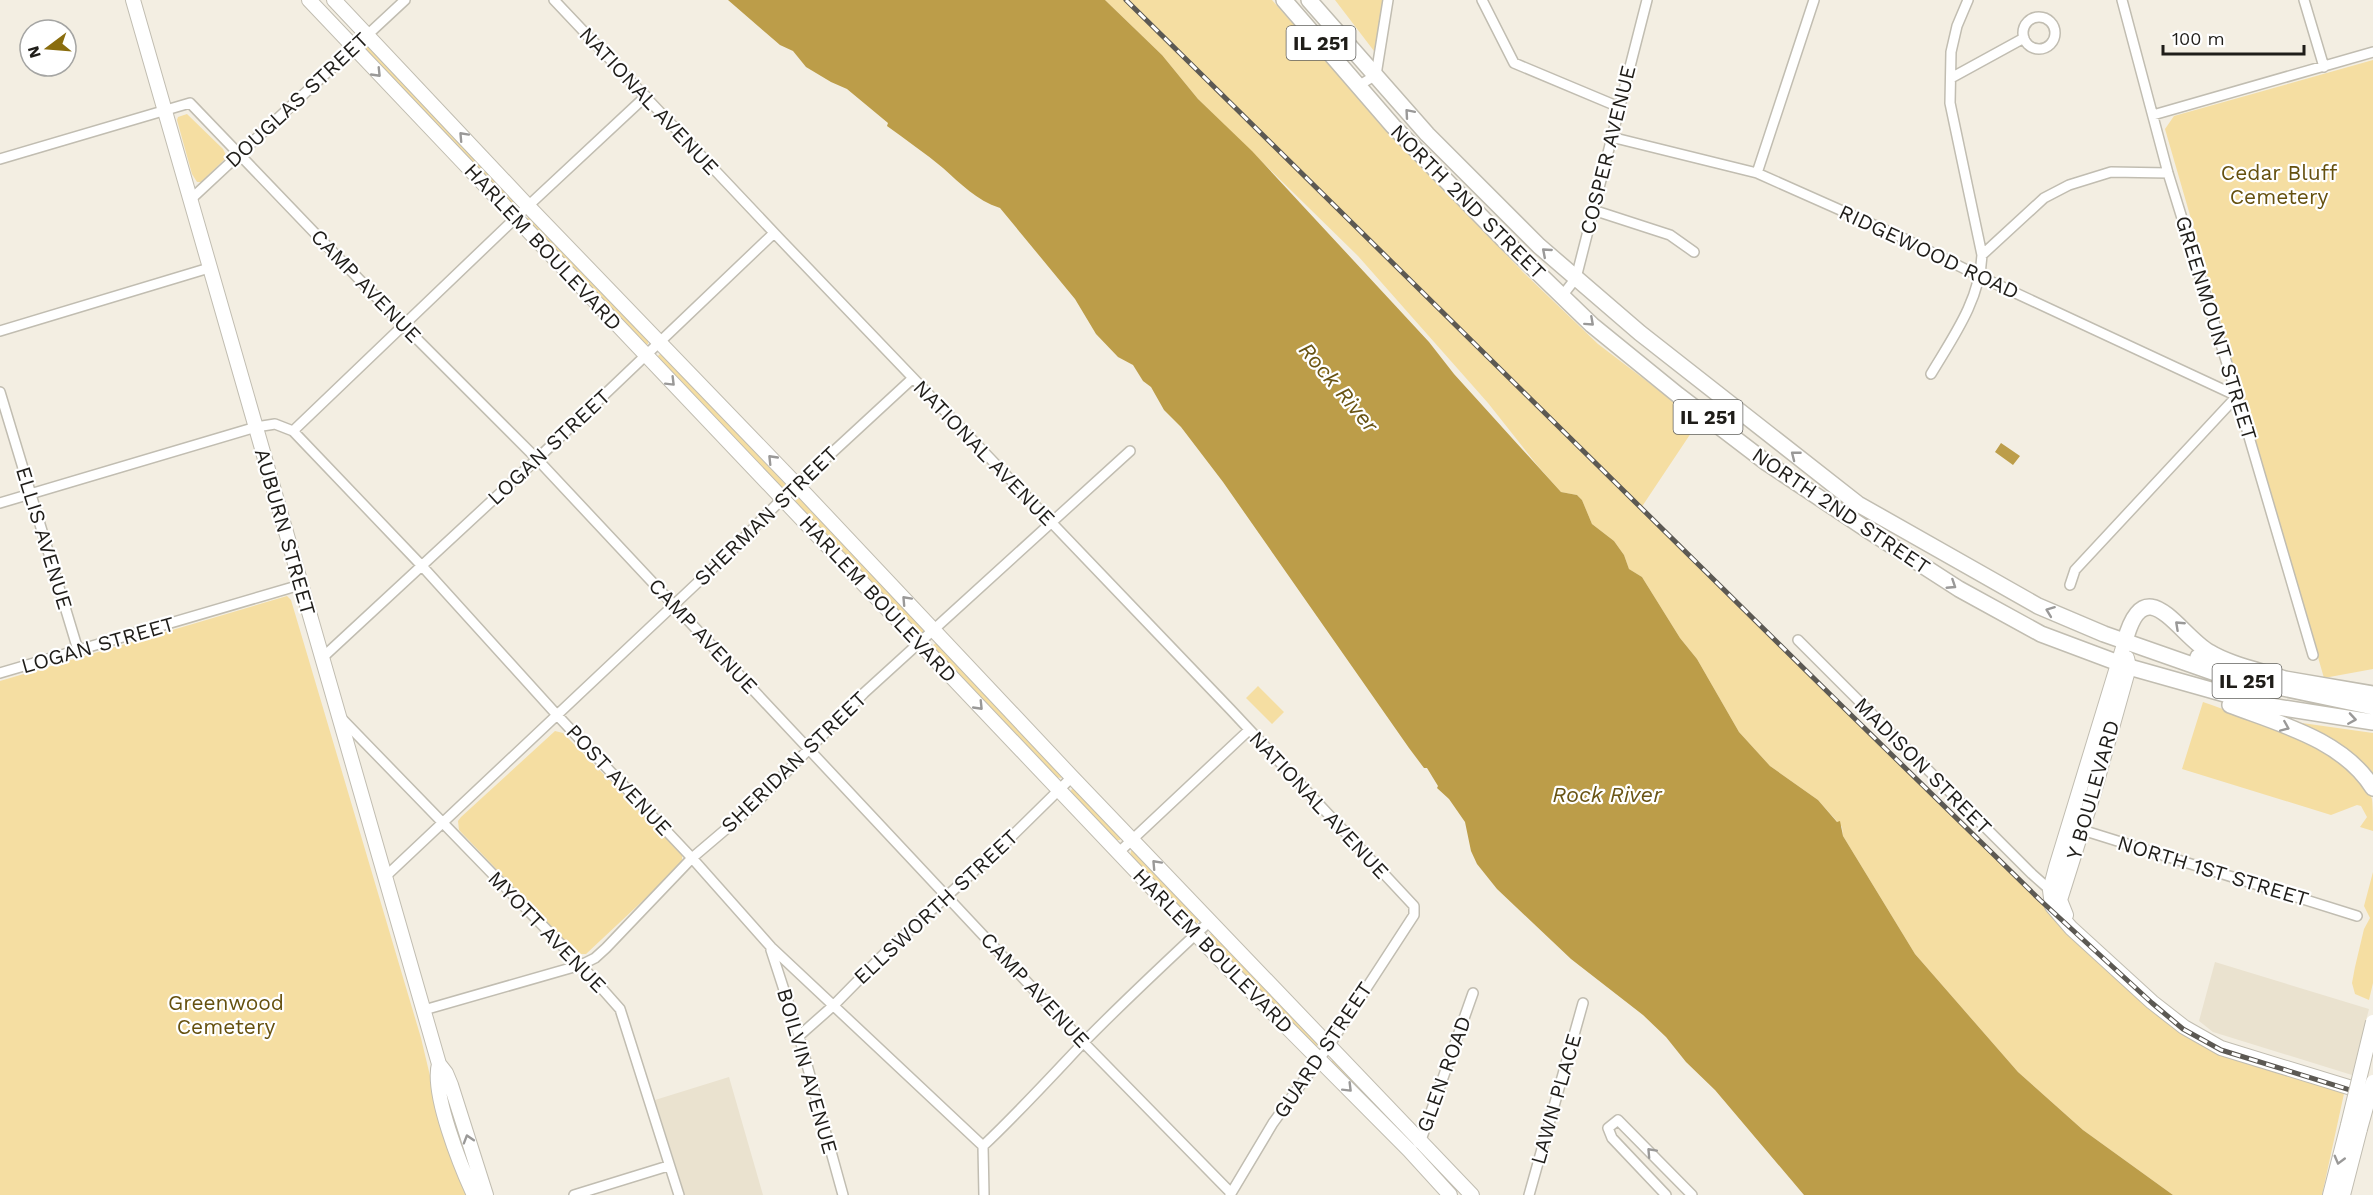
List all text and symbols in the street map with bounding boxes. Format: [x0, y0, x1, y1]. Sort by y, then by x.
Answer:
north arrow [18, 18, 78, 78]
scale bar [2163, 18, 2304, 56]
street label: NATIONAL AVENUE [574, 22, 724, 180]
road number: IL 251 [1286, 26, 1356, 60]
street label: DOUGLAS STREET [220, 27, 374, 172]
text: 100 m [2172, 28, 2225, 49]
text: N [23, 44, 45, 60]
street label: COSPER AVENUE [1574, 63, 1641, 237]
one-way arrow [370, 66, 381, 77]
one-way arrow [1405, 109, 1416, 120]
street label: NORTH 2ND STREET [1386, 119, 1551, 285]
one-way arrow [459, 133, 470, 143]
street label: HARLEM BOULEVARD [459, 158, 627, 336]
park label: Cedar Bluff Cemetery [2221, 160, 2338, 209]
street label: RIDGEWOOD ROAD [1835, 199, 2023, 304]
street label: GREENMOUNT STREET [2170, 213, 2263, 443]
street label: CAMP AVENUE [306, 224, 427, 348]
one-way arrow [1542, 248, 1553, 259]
one-way arrow [1584, 315, 1594, 326]
water label: Rock River [1294, 337, 1384, 438]
one-way arrow [663, 375, 674, 386]
street label: NATIONAL AVENUE [908, 375, 1060, 531]
street label: LOGAN STREET [482, 383, 615, 510]
road number: IL 251 [1674, 400, 1742, 434]
street label: SHERMAN STREET [689, 441, 843, 590]
street label: NORTH 2ND STREET [1748, 442, 1935, 580]
street label: AUBURN STREET [250, 446, 321, 618]
one-way arrow [1790, 452, 1801, 463]
one-way arrow [768, 455, 779, 466]
street label: ELLIS AVENUE [11, 464, 78, 612]
street label: HARLEM BOULEVARD [794, 510, 962, 688]
street label: CAMP AVENUE [644, 573, 763, 698]
one-way arrow [1946, 577, 1956, 589]
one-way arrow [903, 597, 914, 608]
one-way arrow [2045, 606, 2056, 618]
street label: LOGAN STREET [18, 611, 178, 678]
one-way arrow [2175, 621, 2185, 632]
road number: IL 251 [2212, 664, 2282, 698]
street label: SHERIDAN STREET [716, 686, 872, 838]
street label: MADISON STREET [1850, 692, 1997, 840]
one-way arrow [972, 699, 983, 710]
one-way arrow [2348, 712, 2357, 724]
street label: Y BOULEVARD [2061, 717, 2124, 862]
street label: POST AVENUE [561, 719, 677, 841]
one-way arrow [2278, 720, 2289, 732]
street label: NATIONAL AVENUE [1244, 726, 1394, 884]
water label: Rock River [1552, 782, 1663, 807]
street label: ELLSWORTH STREET [848, 824, 1023, 989]
street label: NORTH 1ST STREET [2114, 830, 2312, 912]
one-way arrow [1152, 860, 1163, 871]
street label: HARLEM BOULEVARD [1128, 863, 1299, 1038]
street label: MYOTT AVENUE [483, 866, 612, 998]
street label: CAMP AVENUE [976, 927, 1095, 1052]
street label: GUARD STREET [1268, 977, 1377, 1122]
street label: BOILVIN AVENUE [772, 985, 843, 1156]
park label: Greenwood Cemetery [168, 990, 284, 1039]
street label: GLEN ROAD [1411, 1012, 1476, 1135]
street label: LAWN PLACE [1525, 1031, 1586, 1167]
one-way arrow [1341, 1081, 1351, 1092]
one-way arrow [463, 1135, 475, 1145]
one-way arrow [1648, 1149, 1659, 1160]
one-way arrow [2333, 1155, 2346, 1165]

